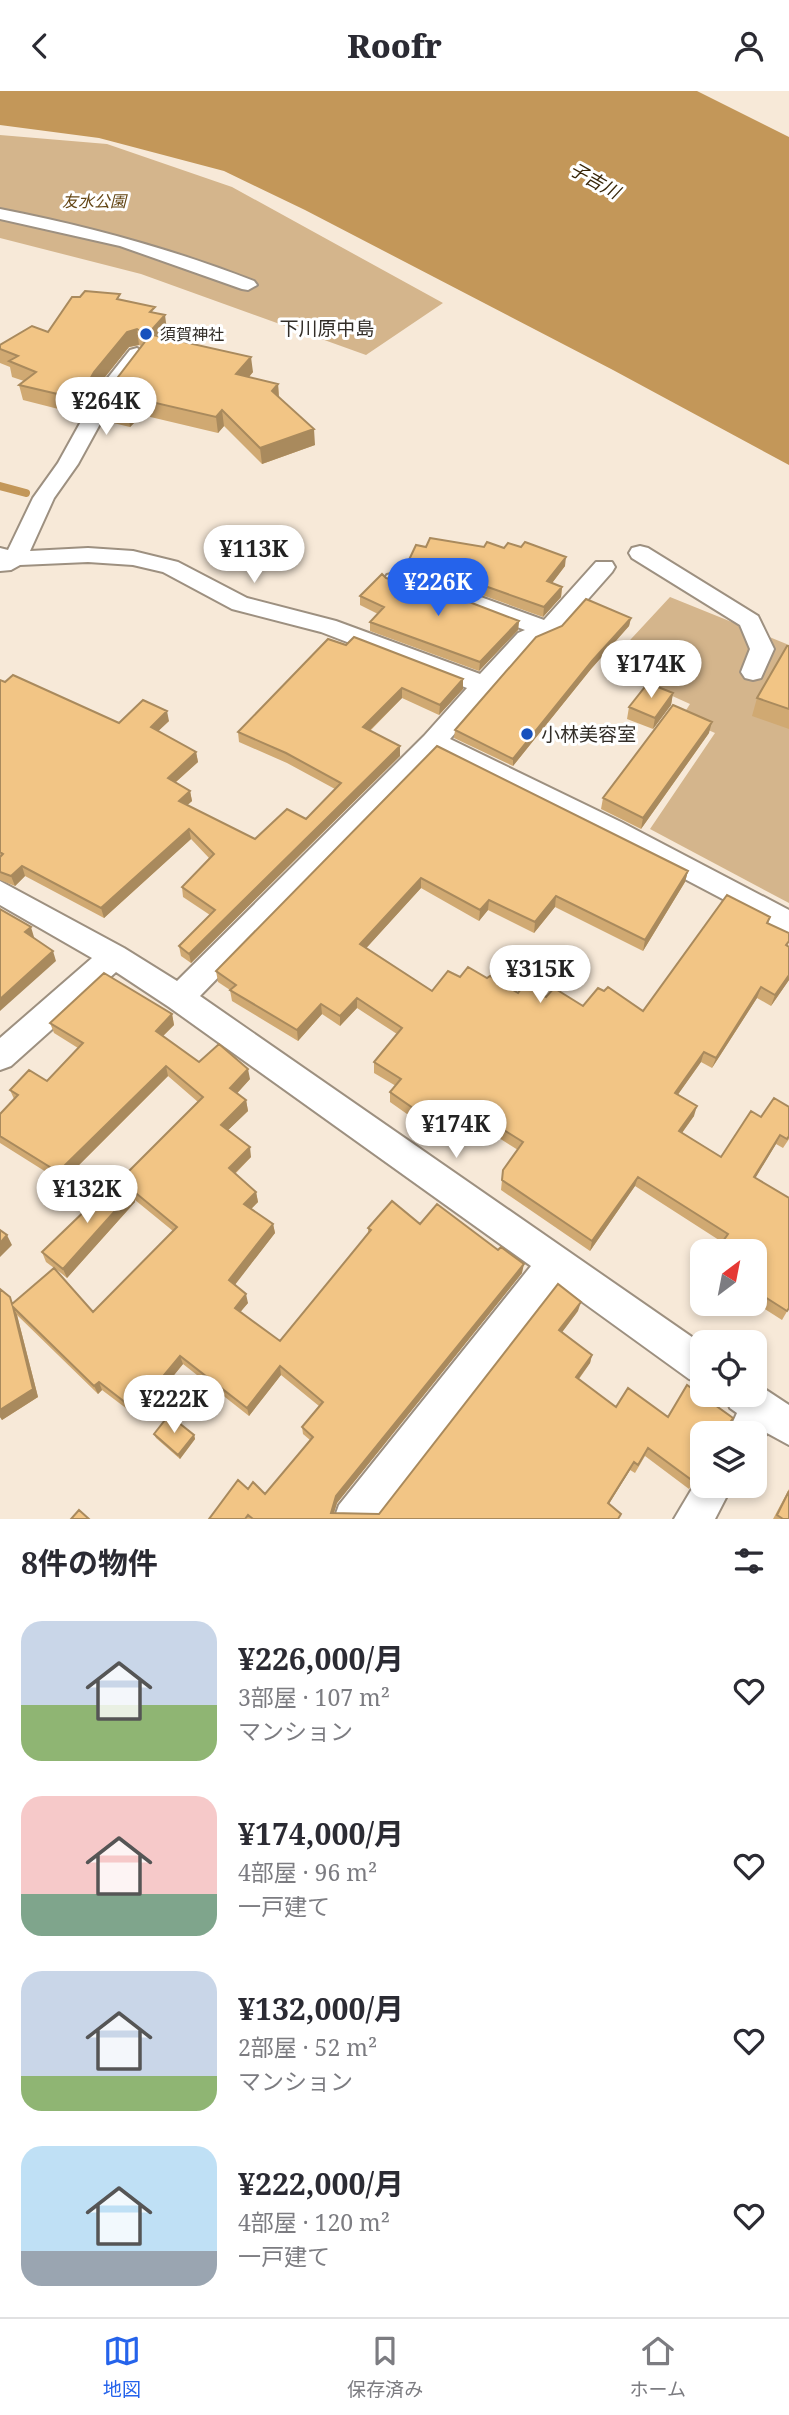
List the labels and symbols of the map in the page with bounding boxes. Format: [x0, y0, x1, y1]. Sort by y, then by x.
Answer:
water label: 子吉川 [566, 156, 626, 205]
park label: 友水公園 [62, 190, 128, 212]
district label: 下川原中島 [279, 315, 375, 341]
place label: 須賀神社 [160, 323, 224, 345]
marker: 須賀神社 [138, 326, 154, 342]
pin: ¥264K [57, 377, 155, 437]
pin: ¥113K [205, 525, 303, 585]
pin: ¥226K [389, 559, 487, 618]
pin: ¥174K [602, 641, 700, 700]
place label: 小林美容室 [541, 721, 636, 747]
marker: 小林美容室 [519, 726, 535, 742]
pin: ¥315K [491, 946, 589, 1005]
pin: ¥174K [407, 1101, 505, 1160]
pin: ¥132K [38, 1165, 136, 1225]
north arrow [690, 1239, 766, 1316]
pin: ¥222K [125, 1375, 223, 1435]

